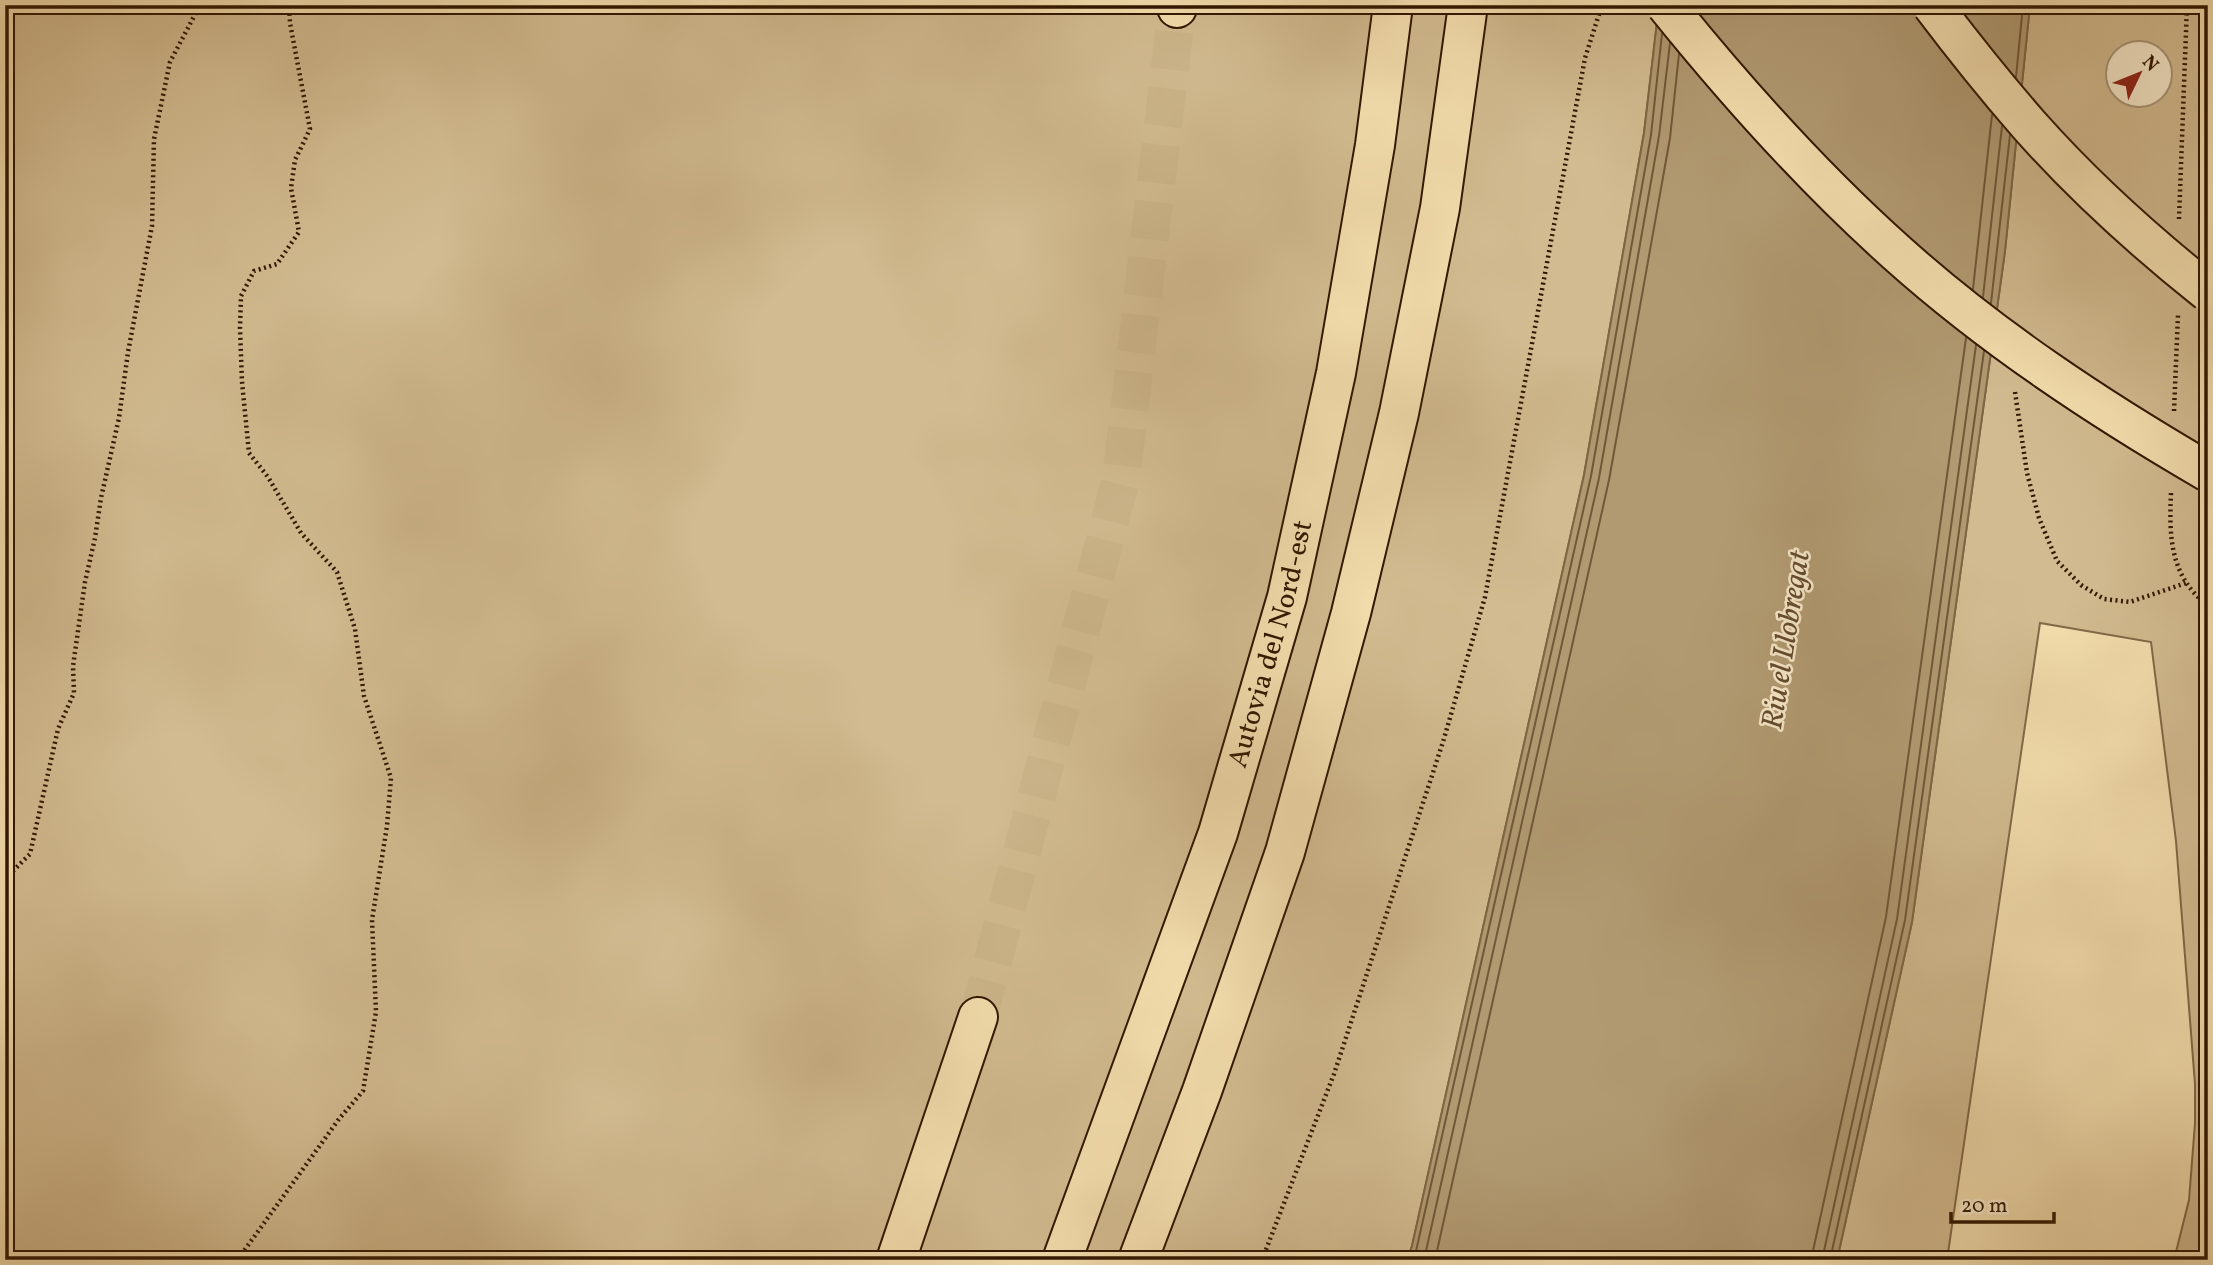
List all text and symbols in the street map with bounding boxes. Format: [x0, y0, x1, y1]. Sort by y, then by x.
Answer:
north arrow [2104, 38, 2174, 108]
text: N [2136, 50, 2164, 78]
street label: Autovia del Nord-est [1219, 517, 1323, 772]
water label: Riu el Llobregat [1752, 546, 1822, 732]
scale bar [1951, 1181, 2054, 1225]
text: 20 m [1961, 1192, 2007, 1221]

